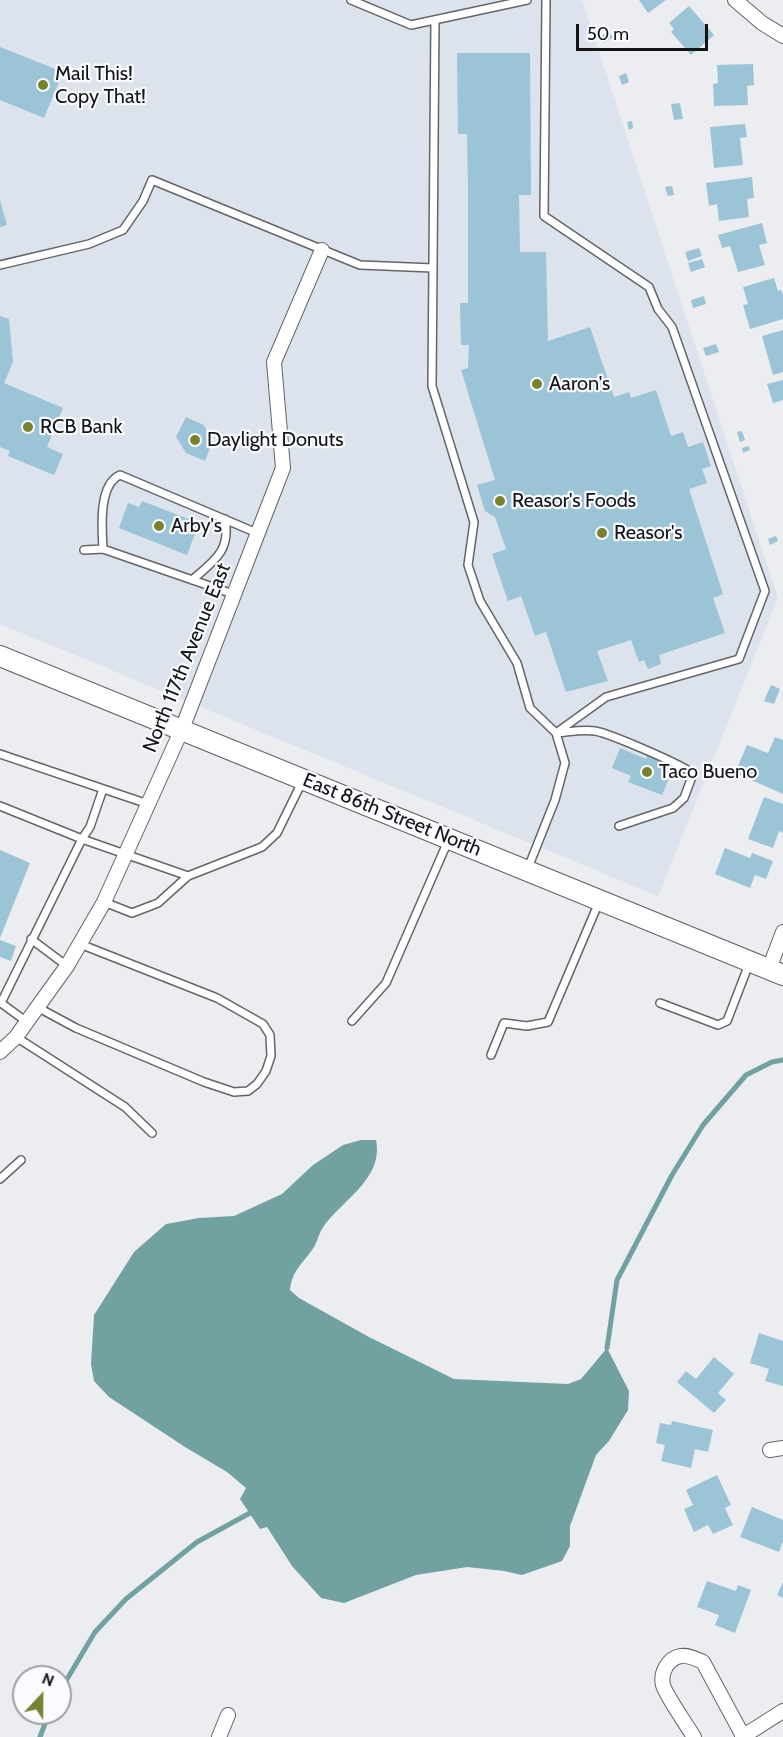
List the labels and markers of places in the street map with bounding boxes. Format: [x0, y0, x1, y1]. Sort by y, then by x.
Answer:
place label: Mail This! Copy That! [55, 62, 146, 109]
marker: Mail This! Copy That! [36, 78, 50, 92]
place label: Aaron's [549, 372, 610, 396]
marker: Aaron's [530, 377, 544, 391]
place label: RCB Bank [40, 415, 122, 439]
marker: RCB Bank [21, 420, 35, 434]
place label: Daylight Donuts [207, 428, 344, 452]
marker: Daylight Donuts [188, 433, 202, 447]
place label: Reasor's Foods [512, 489, 636, 513]
marker: Reasor's Foods [493, 494, 507, 508]
place label: Arby's [171, 514, 222, 538]
marker: Arby's [152, 519, 166, 533]
place label: Reasor's [614, 521, 683, 545]
marker: Reasor's [595, 526, 609, 540]
place label: Taco Bueno [659, 760, 757, 784]
marker: Taco Bueno [640, 765, 654, 779]

